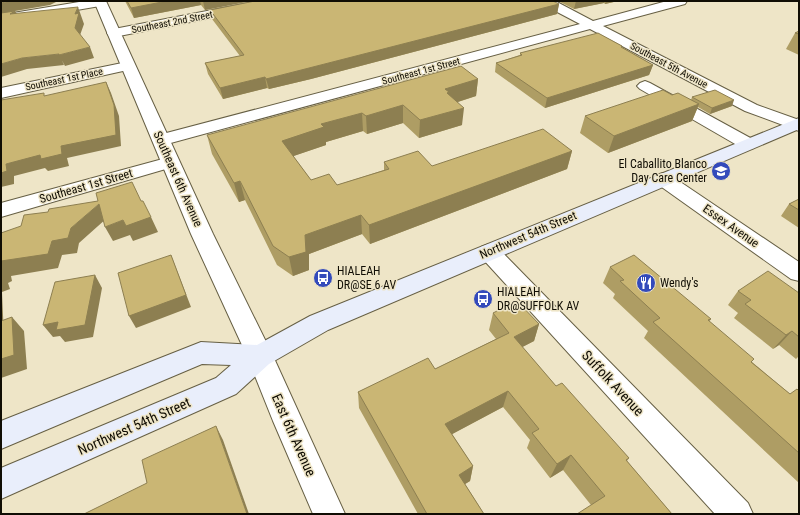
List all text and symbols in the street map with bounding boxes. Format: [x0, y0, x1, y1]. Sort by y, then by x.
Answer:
street label: Southeast 2nd Street [130, 9, 214, 35]
street label: Southeast 5th Avenue [628, 40, 710, 90]
street label: Southeast 1st Street [381, 55, 461, 87]
street label: Southeast 1st Place [24, 65, 104, 93]
street label: Southeast 6th Avenue [151, 129, 206, 229]
place label: El Caballito Blanco Day Care Center [618, 157, 707, 185]
school or university icon: El Caballito Blanco Day Care Center [710, 160, 732, 182]
street label: Southeast 1st Street [38, 166, 135, 206]
street label: Essex Avenue [700, 202, 762, 251]
street label: Northwest 54th Street [477, 208, 579, 262]
place label: HIALEAH DR@SE 6 AV [337, 264, 396, 292]
bus stop icon: HIALEAH DR@SE 6 AV [312, 267, 334, 289]
restaurant icon: Wendy's [635, 272, 657, 294]
place label: Wendy's [660, 276, 699, 290]
place label: HIALEAH DR@SUFFOLK AV [497, 285, 580, 313]
bus stop icon: HIALEAH DR@SUFFOLK AV [472, 288, 494, 310]
street label: Suffolk Avenue [579, 347, 647, 419]
street label: East 6th Avenue [269, 391, 320, 479]
street label: Northwest 54th Street [75, 394, 193, 458]

